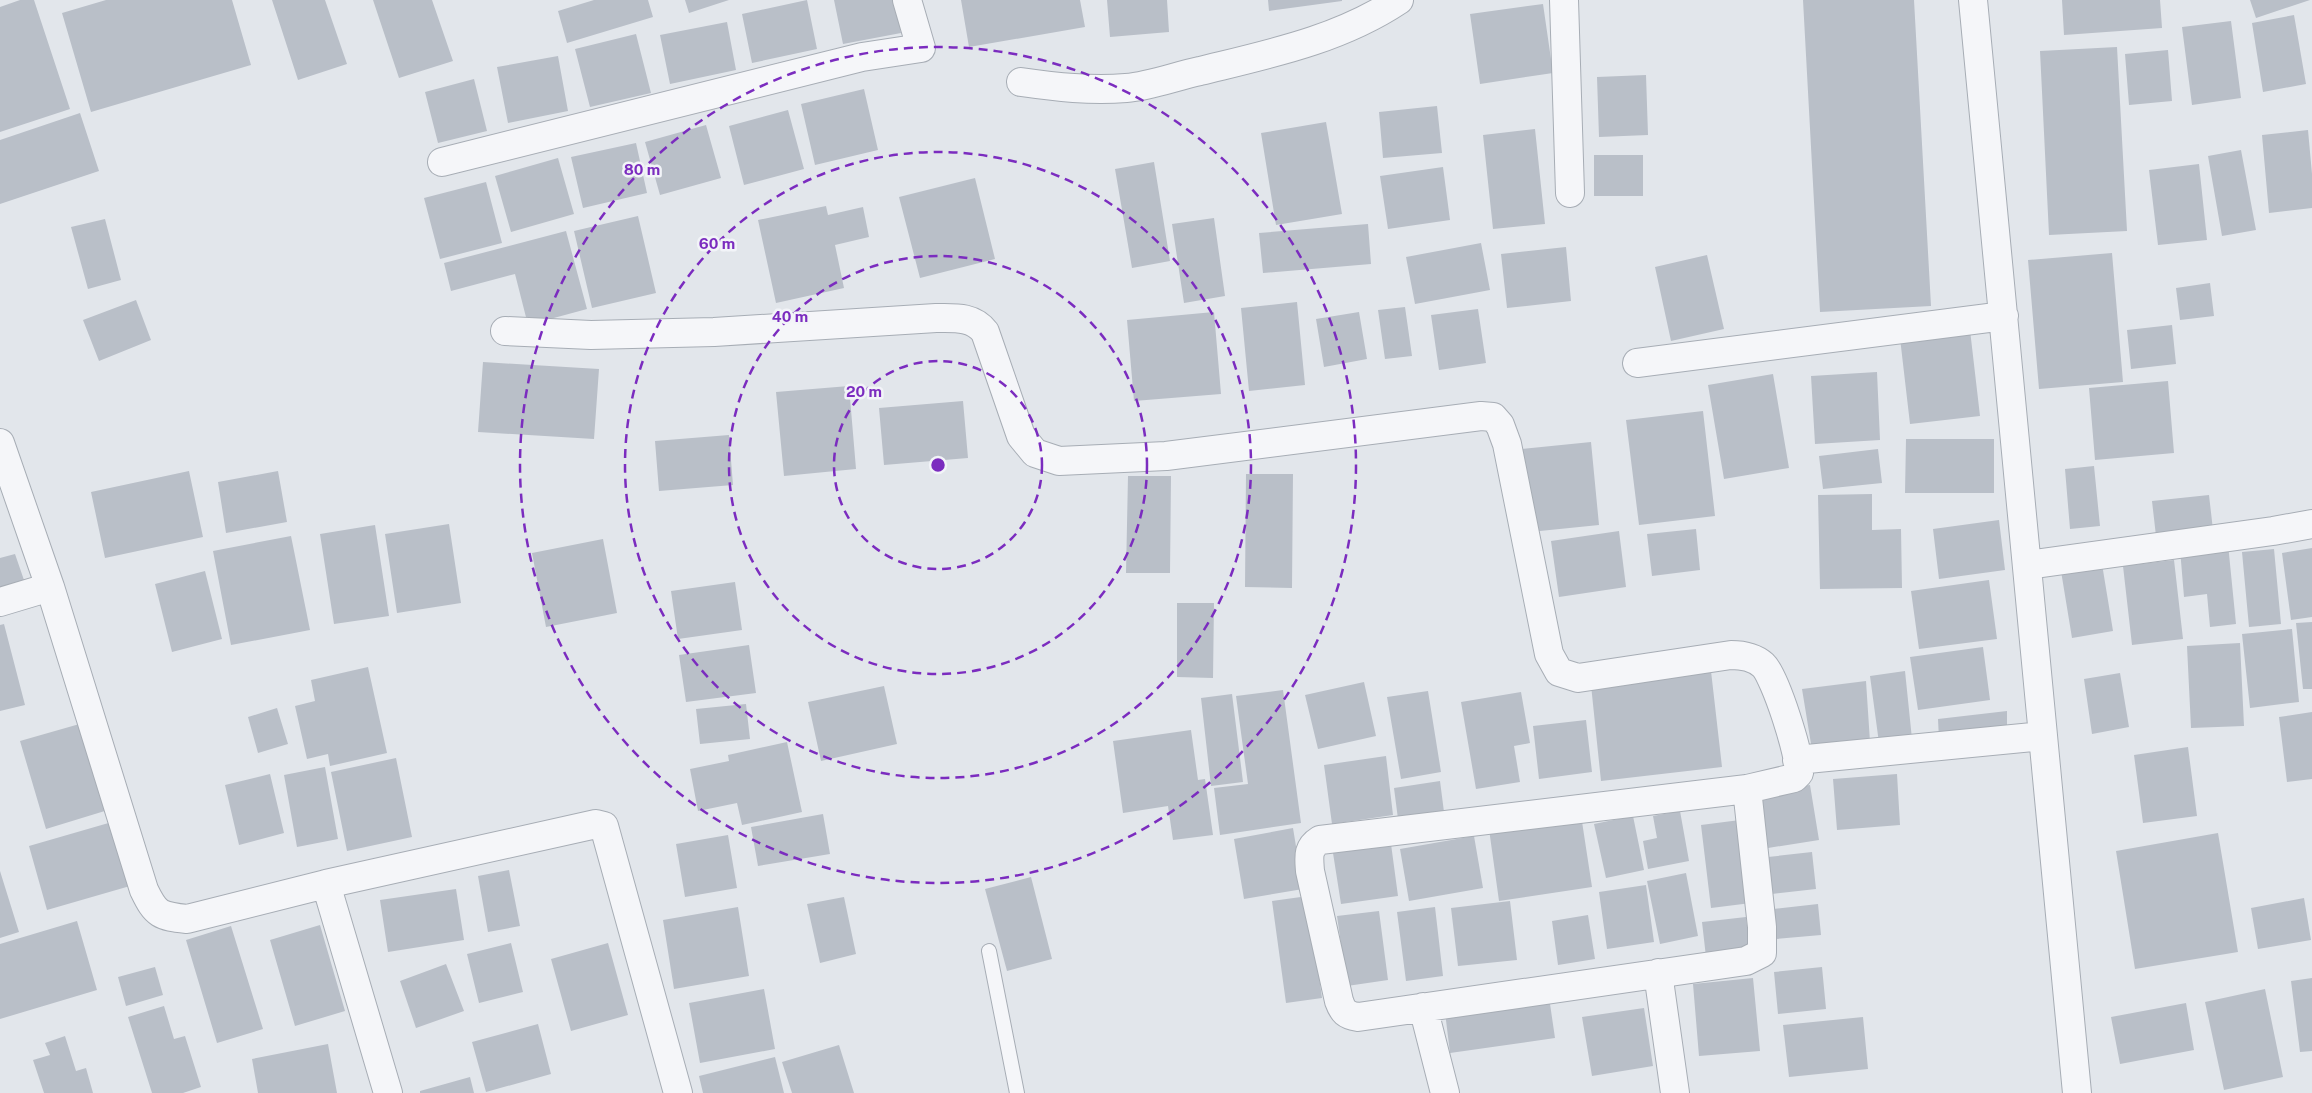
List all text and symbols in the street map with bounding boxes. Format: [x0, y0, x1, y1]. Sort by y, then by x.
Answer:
text: 80 m [624, 161, 660, 178]
text: 60 m [699, 235, 735, 252]
text: 40 m [772, 308, 808, 325]
text: 20 m [846, 383, 882, 400]
centre of rings [929, 456, 947, 474]

